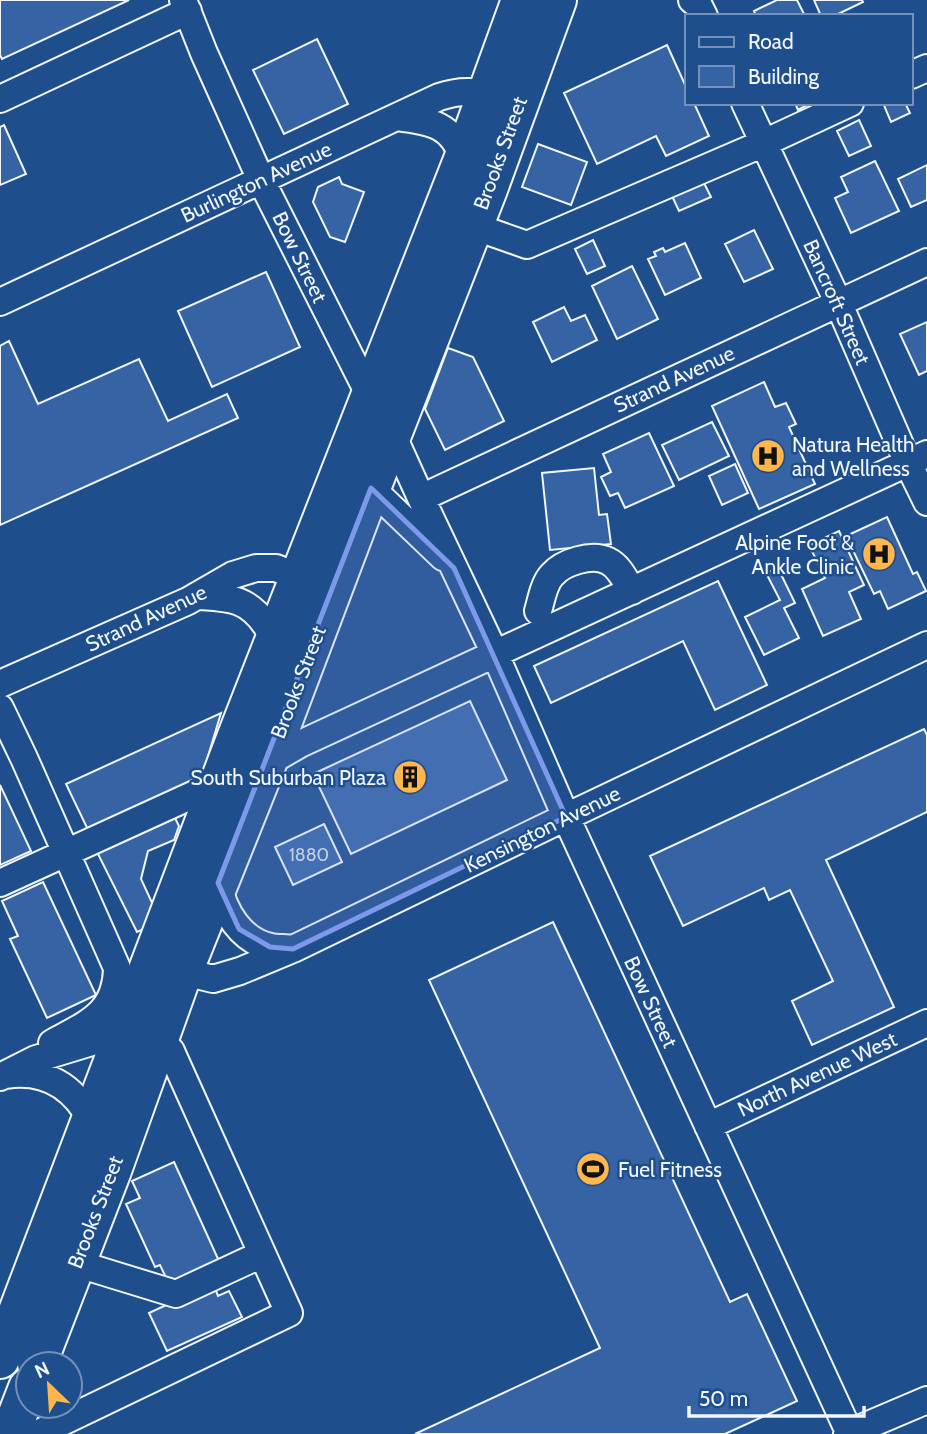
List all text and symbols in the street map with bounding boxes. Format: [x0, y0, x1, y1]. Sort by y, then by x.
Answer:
legend [685, 14, 913, 105]
text: Road [748, 29, 794, 54]
text: Building [748, 64, 820, 89]
street label: Brooks Street [468, 93, 532, 213]
street label: Burlington Avenue [177, 136, 335, 228]
street label: Bow Street [267, 208, 333, 306]
street label: Bancroft Street [798, 236, 876, 368]
street label: Strand Avenue [610, 340, 739, 418]
place label: Natura Health and Wellness [792, 432, 915, 481]
hospital icon: Natura Health and Wellness [749, 437, 787, 475]
place label: Alpine Foot & Ankle Clinic [735, 530, 854, 579]
hospital icon: Alpine Foot & Ankle Clinic [860, 535, 898, 573]
street label: Strand Avenue [82, 579, 211, 657]
street label: Brooks Street [265, 622, 331, 742]
building icon: South Suburban Plaza [391, 758, 429, 796]
place label: South Suburban Plaza [190, 765, 386, 790]
street label: Kensington Avenue [460, 780, 624, 878]
house number: 1880 [289, 844, 329, 866]
street label: Bow Street [619, 952, 683, 1052]
street label: North Avenue West [733, 1026, 901, 1122]
sports icon: Fuel Fitness [574, 1150, 612, 1188]
street label: Brooks Street [62, 1152, 128, 1272]
place label: Fuel Fitness [618, 1157, 722, 1182]
north arrow [14, 1350, 84, 1420]
text: N [31, 1357, 53, 1383]
scale bar [689, 1374, 864, 1418]
text: 50 m [699, 1386, 748, 1411]

